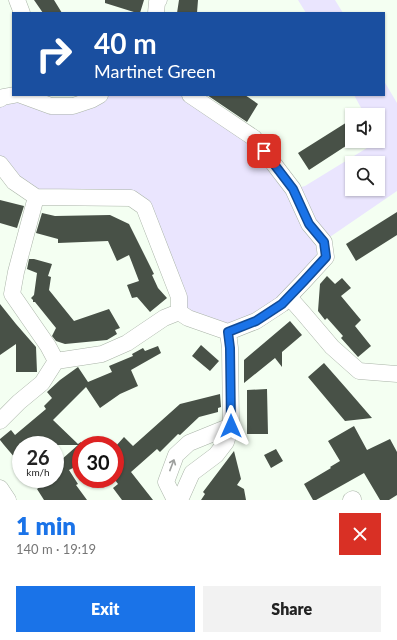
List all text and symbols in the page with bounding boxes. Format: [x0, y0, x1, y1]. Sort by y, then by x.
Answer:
text: 40 m [94, 26, 157, 60]
icon: right [28, 28, 80, 80]
text: Martinet Green [94, 60, 216, 82]
map controls [345, 108, 385, 196]
button: sound [345, 108, 385, 148]
pin [247, 134, 281, 168]
icon: arrive [253, 140, 275, 162]
button: search [345, 156, 385, 196]
position arrow [210, 405, 252, 447]
speed limit sign: 30 [72, 436, 124, 488]
text: 26 [26, 445, 50, 469]
one-way arrow [169, 459, 177, 471]
text: km/h [26, 466, 50, 478]
text: 1 min [16, 511, 76, 540]
button: close [339, 513, 381, 555]
text: 140 m · 19:19 [16, 541, 96, 557]
button: Exit [16, 586, 195, 632]
button: Share [203, 586, 381, 632]

